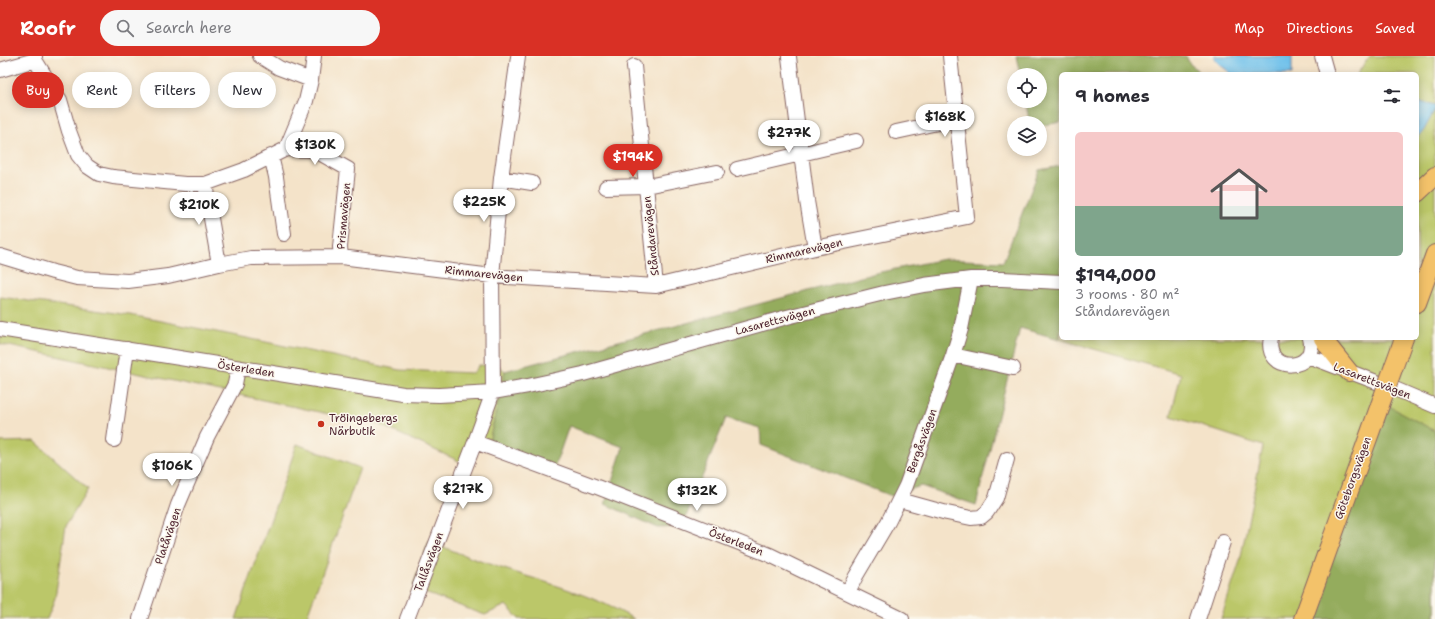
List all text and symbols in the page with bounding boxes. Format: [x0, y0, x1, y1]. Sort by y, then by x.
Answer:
search box [100, 10, 380, 46]
text: Roofr [20, 16, 76, 41]
icon: search [114, 17, 136, 39]
text: Search here [146, 18, 232, 38]
text: Map [1235, 19, 1265, 37]
text: Directions [1287, 19, 1353, 37]
text: Saved [1375, 19, 1415, 37]
map controls [1007, 68, 1047, 156]
button: locate [1007, 68, 1047, 108]
chip: Buy [12, 72, 64, 108]
chip: Rent [72, 72, 132, 108]
chip: Filters [140, 72, 210, 108]
chip: New [218, 72, 276, 108]
text: 9 homes [1075, 85, 1150, 107]
icon: filters [1381, 85, 1403, 107]
pin: $168K [917, 104, 973, 138]
text: $168K [924, 108, 966, 125]
button: layers [1007, 116, 1047, 156]
pin: $277K [761, 120, 817, 154]
text: $277K [767, 124, 811, 141]
pin: $130K [287, 132, 343, 166]
text: $130K [294, 136, 336, 153]
pin: $194K [605, 144, 661, 178]
text: $194K [612, 148, 654, 165]
icon: home [1203, 158, 1275, 230]
street label: Prismavägen [334, 182, 354, 250]
pin: $225K [456, 189, 512, 223]
pin: $210K [171, 192, 227, 226]
text: $225K [462, 193, 506, 210]
street label: Ståndarevägen [639, 195, 663, 277]
text: $210K [179, 196, 219, 213]
street label: Rimmarevägen [764, 235, 844, 267]
street label: Rimmarevägen [444, 262, 524, 286]
text: $194,000 [1075, 264, 1156, 286]
text: 3 rooms · 80 m² [1075, 286, 1179, 303]
street label: Lasarettsvägen [734, 303, 817, 339]
text: Ståndarevägen [1075, 303, 1170, 320]
street label: Österleden [216, 357, 276, 381]
street label: Lasarettsvägen [1331, 359, 1413, 403]
street label: Bergåsvägen [903, 406, 941, 475]
place label: Tröingebergs Närbutik [329, 411, 398, 439]
marker: Tröingebergs Närbutik [316, 419, 326, 429]
street label: Göteborgsvägen [1331, 434, 1375, 521]
pin: $106K [144, 453, 200, 487]
text: $106K [151, 457, 193, 474]
pin: $217K [435, 476, 491, 510]
pin: $132K [669, 478, 725, 512]
text: $217K [443, 480, 483, 497]
text: $132K [677, 482, 717, 499]
street label: Platåvägen [151, 505, 185, 566]
street label: Österleden [706, 525, 766, 559]
street label: Tallåsvägen [411, 530, 447, 594]

